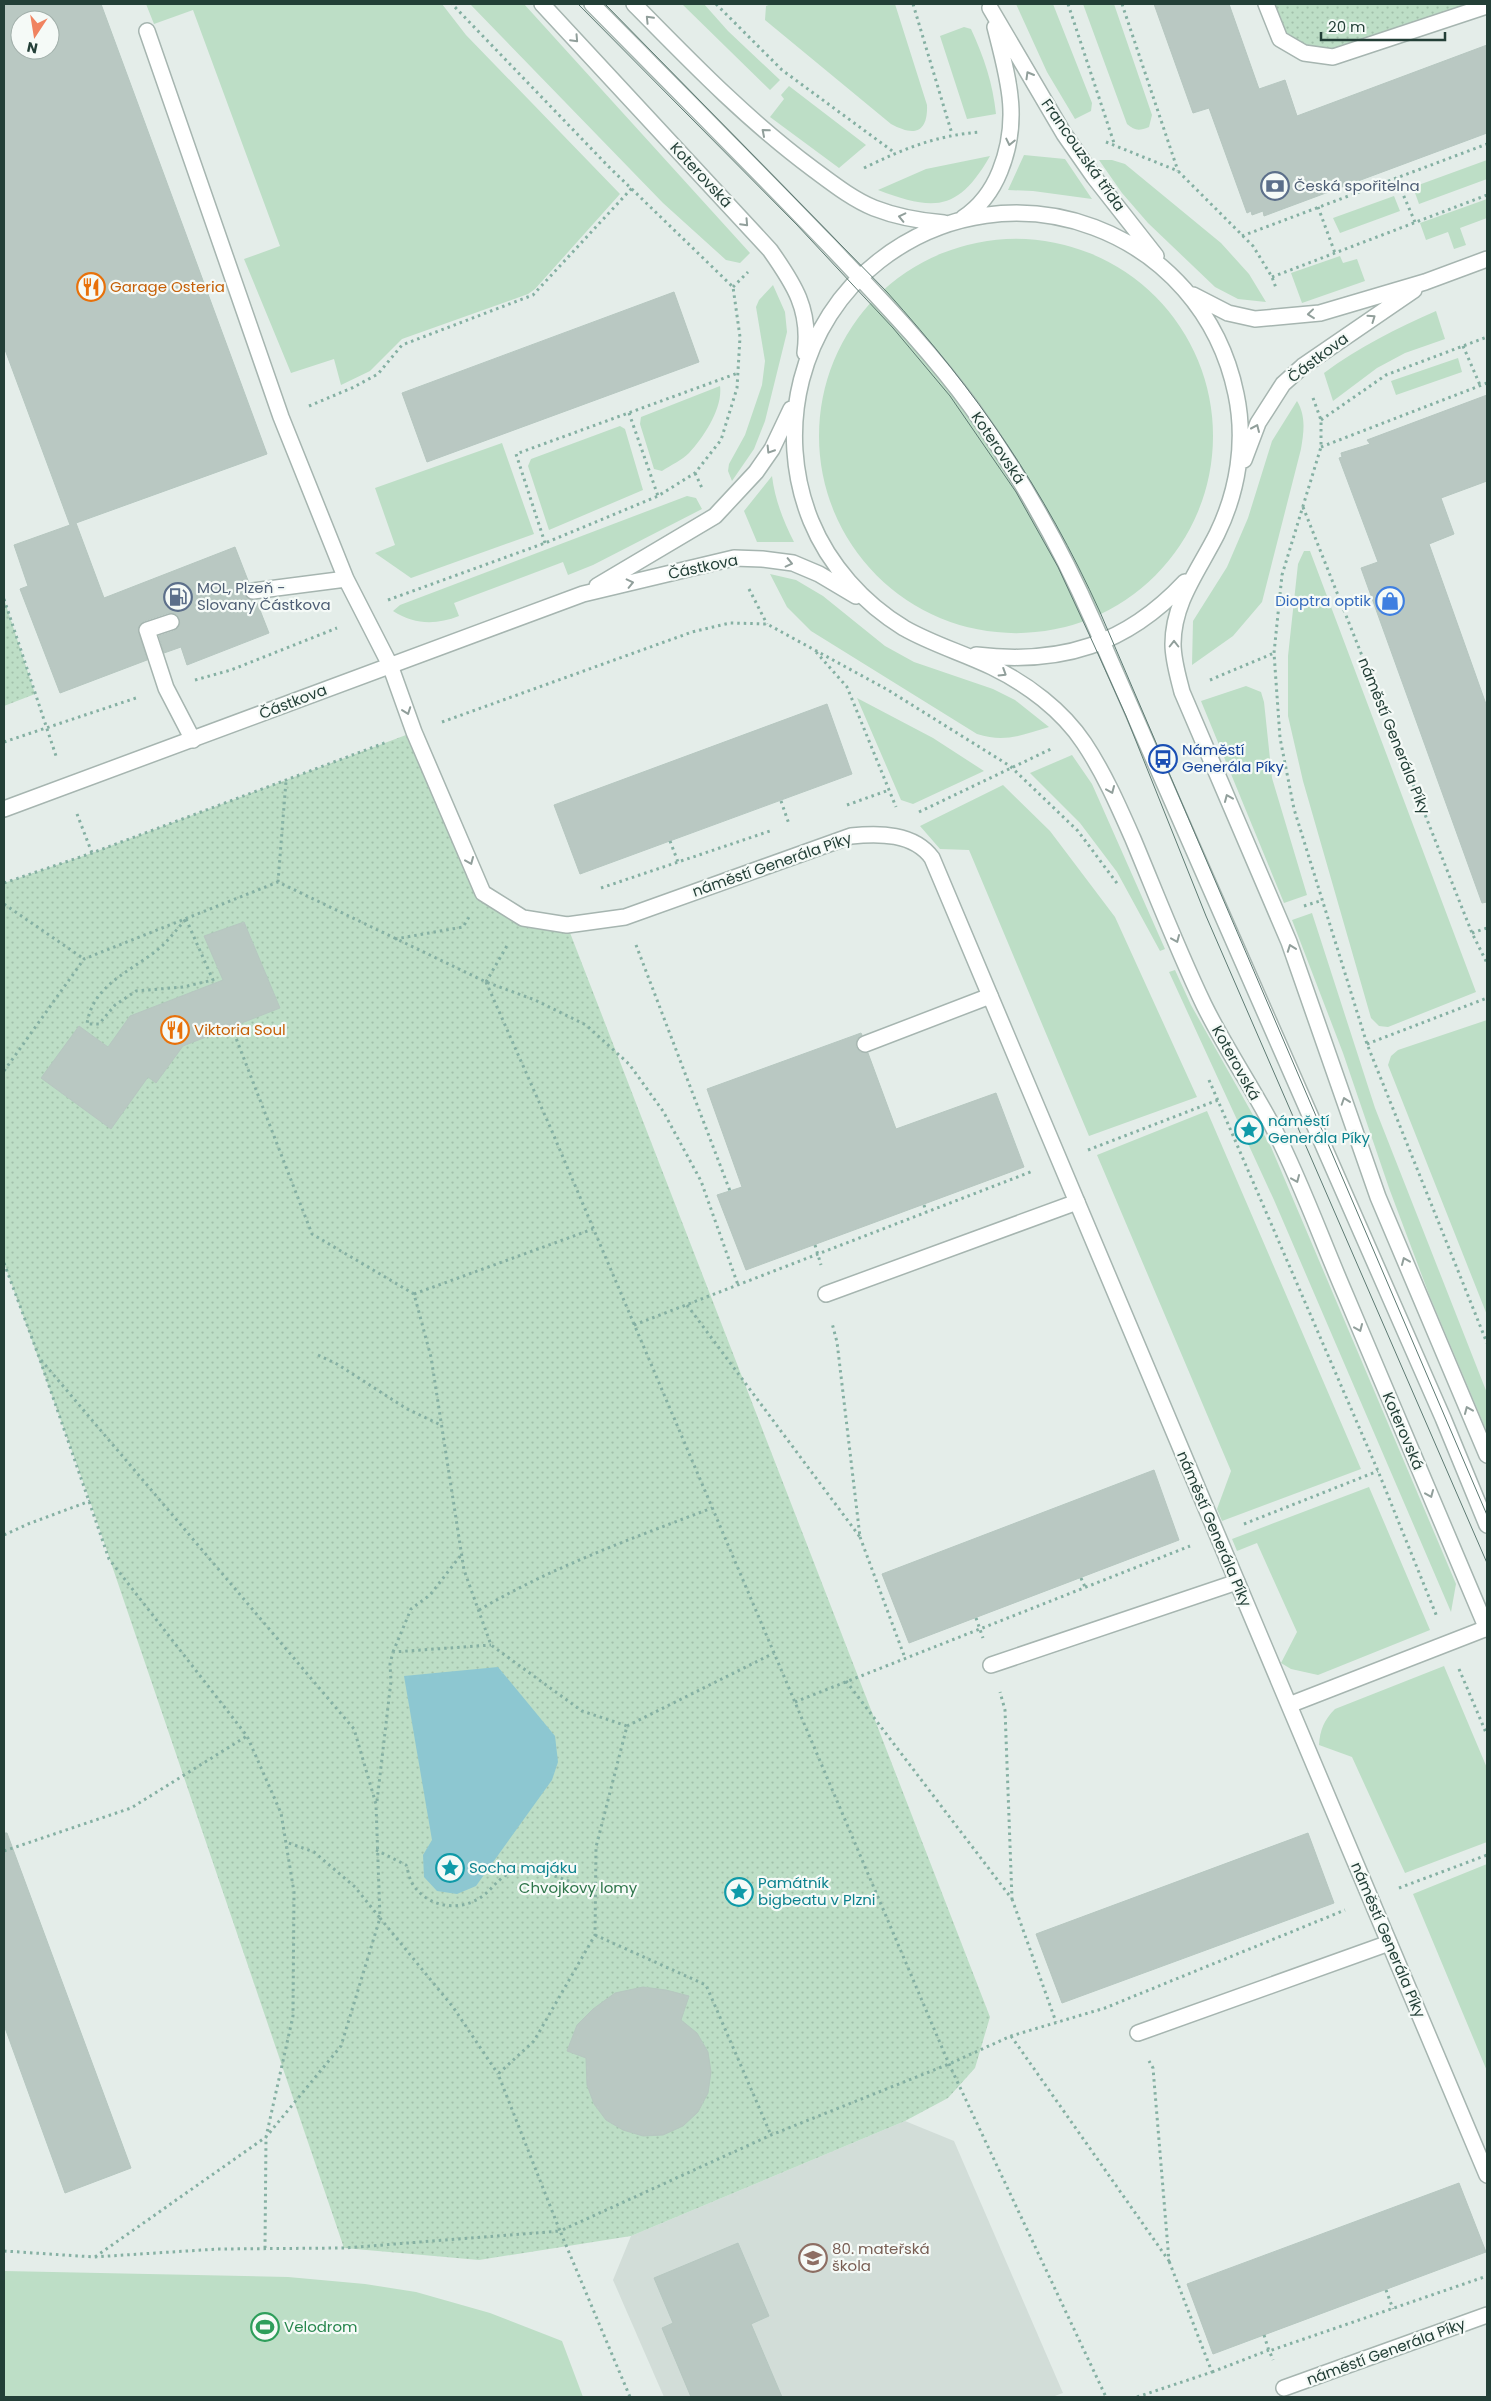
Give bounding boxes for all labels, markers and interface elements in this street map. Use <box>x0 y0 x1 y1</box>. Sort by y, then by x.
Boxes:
north arrow <box>10 10 60 60</box>
scale bar <box>1321 10 1445 42</box>
one-way arrow <box>646 16 655 25</box>
text: 20 m <box>1328 16 1366 37</box>
one-way arrow <box>569 34 578 43</box>
text: N <box>25 37 40 59</box>
one-way arrow <box>1026 71 1036 80</box>
street label: Francouzská třída <box>1037 94 1130 215</box>
one-way arrow <box>762 129 771 138</box>
street label: Koterovská <box>666 137 737 212</box>
one-way arrow <box>1005 137 1015 146</box>
bank icon: Česká spořitelna <box>1260 171 1290 201</box>
place label: Česká spořitelna <box>1294 175 1420 196</box>
one-way arrow <box>898 212 907 223</box>
one-way arrow <box>739 217 748 226</box>
restaurant icon: Garage Osteria <box>76 272 106 302</box>
place label: Garage Osteria <box>110 276 225 297</box>
one-way arrow <box>1307 308 1315 319</box>
one-way arrow <box>1366 315 1376 324</box>
street label: Částkova <box>1283 328 1352 387</box>
street label: Koterovská <box>967 408 1030 488</box>
one-way arrow <box>1250 424 1261 433</box>
one-way arrow <box>767 445 777 454</box>
street label: Částkova <box>666 549 740 584</box>
one-way arrow <box>785 557 794 568</box>
place label: MOL, Plzeň - Slovany Částkova <box>197 577 331 615</box>
one-way arrow <box>626 578 635 589</box>
fuel station icon: MOL, Plzeň - Slovany Částkova <box>163 582 193 612</box>
shop icon: Dioptra optik <box>1375 586 1405 616</box>
place label: Dioptra optik <box>1275 590 1371 611</box>
one-way arrow <box>1169 640 1179 648</box>
street label: náměstí Generála Píky <box>1353 654 1436 818</box>
one-way arrow <box>998 667 1007 677</box>
street label: Částkova <box>256 679 330 724</box>
one-way arrow <box>401 707 411 715</box>
place label: Náměstí Generála Píky <box>1182 739 1285 777</box>
bus stop icon: Náměstí Generála Píky <box>1148 744 1178 774</box>
one-way arrow <box>1105 785 1116 794</box>
one-way arrow <box>1224 794 1234 803</box>
street label: náměstí Generála Píky <box>689 827 855 902</box>
one-way arrow <box>463 856 474 865</box>
one-way arrow <box>1169 934 1180 943</box>
one-way arrow <box>1287 944 1297 953</box>
restaurant icon: Viktoria Soul <box>160 1015 190 1045</box>
place label: Viktoria Soul <box>194 1019 286 1040</box>
street label: Koterovská <box>1207 1022 1266 1104</box>
one-way arrow <box>1341 1098 1351 1106</box>
place label: náměstí Generála Píky <box>1268 1110 1371 1148</box>
place icon: náměstí Generála Píky <box>1234 1115 1264 1145</box>
one-way arrow <box>1289 1174 1300 1183</box>
one-way arrow <box>1401 1257 1411 1266</box>
one-way arrow <box>1353 1323 1364 1332</box>
street label: Koterovská <box>1378 1389 1429 1473</box>
one-way arrow <box>1464 1406 1475 1415</box>
street label: náměstí Generála Píky <box>1172 1448 1257 1610</box>
one-way arrow <box>1424 1489 1434 1498</box>
place icon: Socha majáku <box>435 1853 465 1883</box>
place label: Socha majáku <box>469 1857 577 1878</box>
street label: náměstí Generála Píky <box>1346 1859 1431 2021</box>
place label: Památník bigbeatu v Plzni <box>758 1872 876 1910</box>
park label: Chvojkovy lomy <box>519 1877 638 1898</box>
place icon: Památník bigbeatu v Plzni <box>724 1877 754 1907</box>
place label: 80. mateřská škola <box>832 2238 930 2276</box>
school or university icon: 80. mateřská škola <box>798 2243 828 2273</box>
sports icon: Velodrom <box>250 2312 280 2342</box>
street label: náměstí Generála Píky <box>1304 2313 1469 2390</box>
place label: Velodrom <box>284 2316 358 2337</box>

